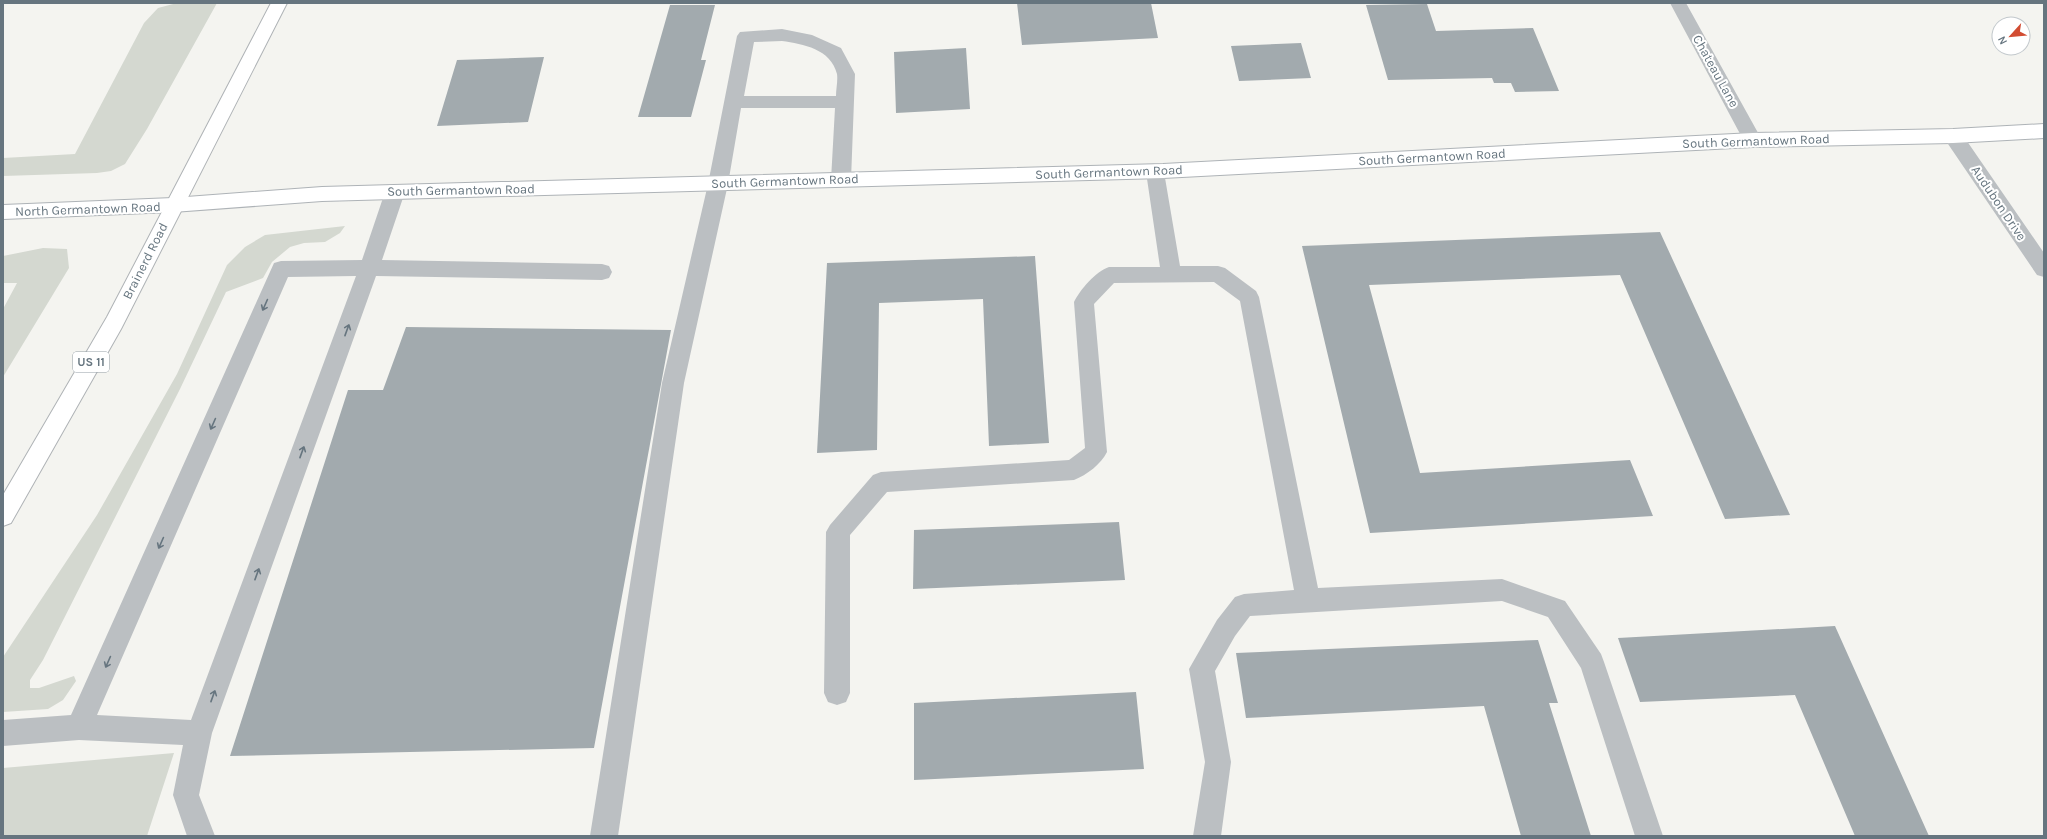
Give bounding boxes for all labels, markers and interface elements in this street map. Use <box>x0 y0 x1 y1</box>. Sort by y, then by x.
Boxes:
north arrow <box>1991 16 2031 56</box>
street label: Chateau Lane <box>1690 32 1742 110</box>
text: N <box>1995 34 2010 47</box>
street label: South Germantown Road <box>1682 131 1830 151</box>
street label: South Germantown Road <box>1358 146 1506 168</box>
street label: South Germantown Road <box>1035 162 1183 182</box>
street label: Audubon Drive <box>1968 163 2030 244</box>
street label: South Germantown Road <box>711 171 859 191</box>
street label: South Germantown Road <box>387 181 535 199</box>
street label: North Germantown Road <box>15 199 161 219</box>
street label: Brainerd Road <box>119 220 171 302</box>
one-way arrow <box>261 298 269 310</box>
one-way arrow <box>343 325 351 337</box>
road number: US 11 <box>73 352 109 372</box>
one-way arrow <box>209 417 216 429</box>
one-way arrow <box>299 446 306 459</box>
one-way arrow <box>156 536 164 548</box>
one-way arrow <box>254 569 262 581</box>
one-way arrow <box>104 655 111 667</box>
one-way arrow <box>209 691 217 703</box>

